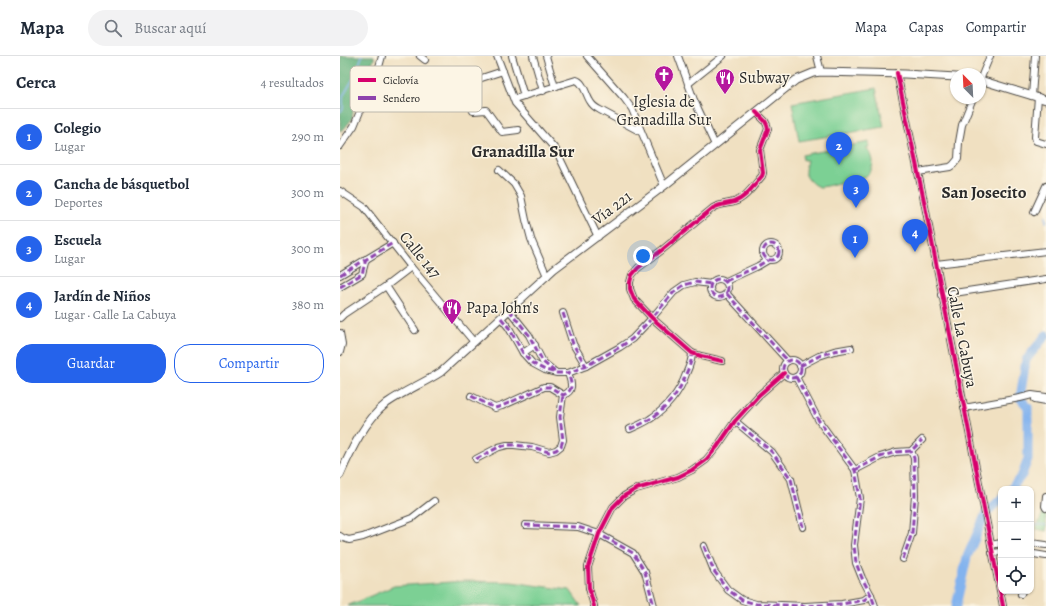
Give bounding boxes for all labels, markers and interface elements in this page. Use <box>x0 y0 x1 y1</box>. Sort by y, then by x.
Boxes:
search box <box>88 10 368 46</box>
text: Mapa <box>20 15 64 41</box>
icon: search <box>102 17 124 39</box>
text: Buscar aquí <box>134 18 206 38</box>
text: Mapa <box>855 18 887 37</box>
text: Capas <box>909 18 944 37</box>
text: Compartir <box>966 18 1026 37</box>
church icon: Iglesia de Granadilla Sur <box>653 64 675 92</box>
legend <box>350 66 482 112</box>
restaurant icon: Subway <box>714 67 736 95</box>
place label: Subway <box>739 67 790 89</box>
north arrow <box>950 68 986 104</box>
text: Cerca <box>16 71 56 94</box>
text: Ciclovía <box>383 73 419 88</box>
text: 4 resultados <box>260 74 324 91</box>
text: Sendero <box>383 91 421 106</box>
place label: Iglesia de Granadilla Sur <box>617 91 711 131</box>
text: Colegio <box>54 118 101 138</box>
text: 1 <box>27 128 31 145</box>
text: 290 m <box>292 128 324 145</box>
pin: 2 <box>826 132 852 165</box>
text: Lugar <box>54 138 85 155</box>
district label: Granadilla Sur <box>471 140 575 163</box>
text: Cancha de básquetbol <box>54 174 189 194</box>
pin: 3 <box>843 175 869 208</box>
district label: San Josecito <box>941 181 1027 204</box>
text: 2 <box>26 184 32 201</box>
text: 300 m <box>291 184 324 201</box>
street label: Vía 221 <box>587 185 637 231</box>
text: Deportes <box>54 194 103 211</box>
pin: 4 <box>902 219 928 252</box>
pin: 1 <box>842 225 868 258</box>
street label: Calle 147 <box>394 227 446 284</box>
text: Escuela <box>54 230 102 250</box>
text: 3 <box>26 240 32 257</box>
text: 300 m <box>291 240 324 257</box>
your location <box>633 246 653 266</box>
text: Lugar <box>54 250 85 267</box>
street label: Calle La Cabuya <box>941 284 983 390</box>
text: Jardín de Niños <box>54 286 151 306</box>
text: 4 <box>26 296 32 313</box>
text: 380 m <box>292 296 324 313</box>
restaurant icon: Papa John's <box>441 297 463 325</box>
place label: Papa John's <box>466 297 539 319</box>
text: Lugar · Calle La Cabuya <box>54 306 176 323</box>
button: Guardar <box>16 344 166 383</box>
button: Compartir <box>174 344 324 383</box>
map controls <box>998 486 1034 594</box>
button: + <box>998 486 1034 522</box>
button: − <box>998 522 1034 558</box>
button: locate <box>998 558 1034 594</box>

